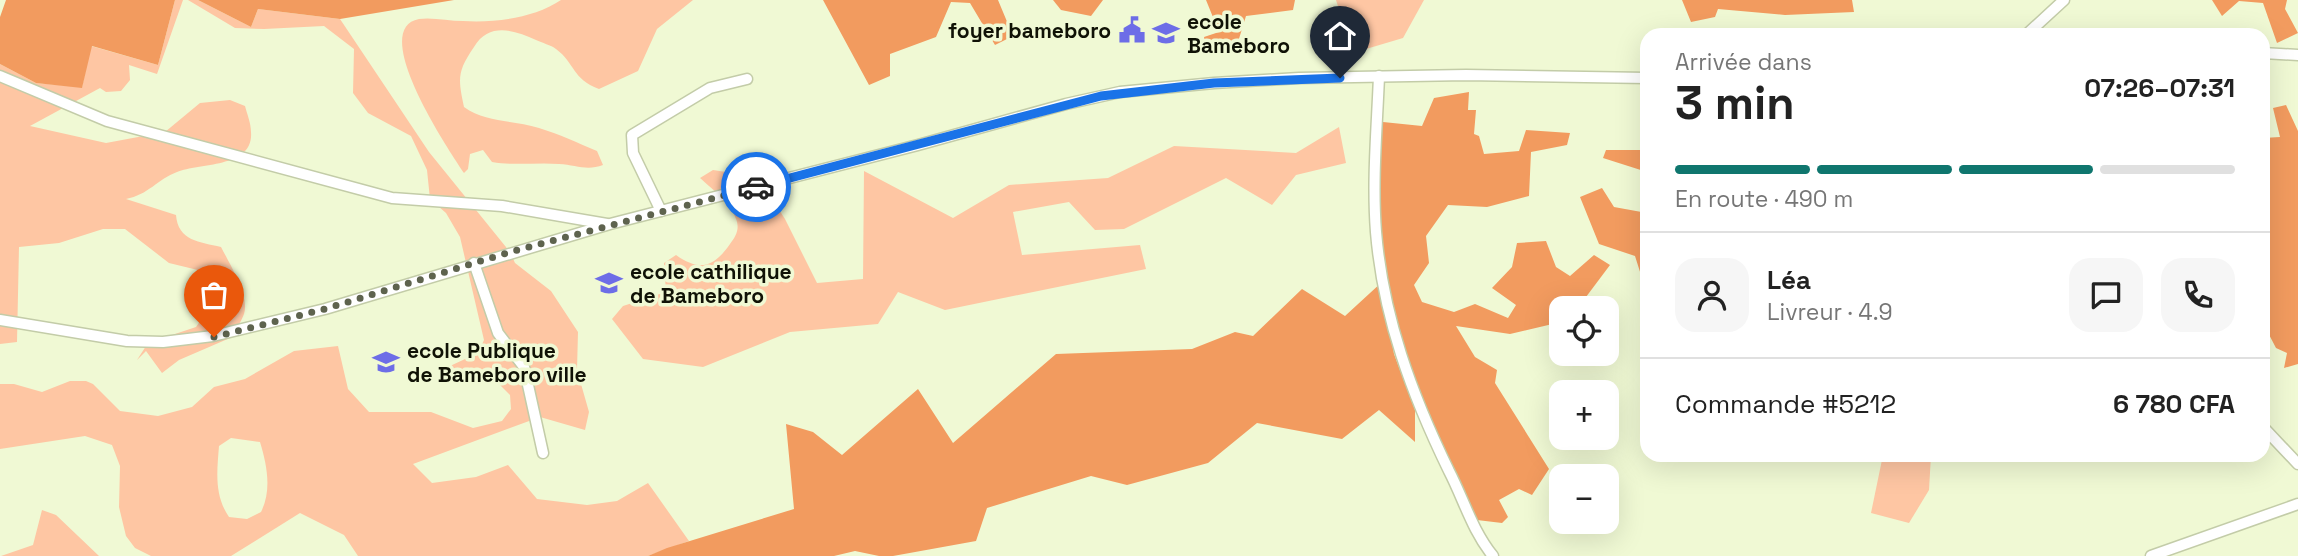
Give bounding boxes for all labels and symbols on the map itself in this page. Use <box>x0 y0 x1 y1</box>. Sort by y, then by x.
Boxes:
pin <box>1310 6 1370 78</box>
place label: ecole Bameboro <box>1187 8 1290 59</box>
public building icon: foyer bameboro <box>1117 15 1147 45</box>
place label: foyer bameboro <box>948 17 1111 44</box>
school or university icon: ecole Bameboro <box>1151 18 1181 48</box>
courier <box>721 152 791 222</box>
place label: ecole cathilique de Bameboro <box>630 258 792 309</box>
pin <box>184 265 244 337</box>
school or university icon: ecole cathilique de Bameboro <box>594 268 624 298</box>
place label: ecole Publique de Bameboro ville <box>407 337 587 388</box>
school or university icon: ecole Publique de Bameboro ville <box>371 347 401 377</box>

